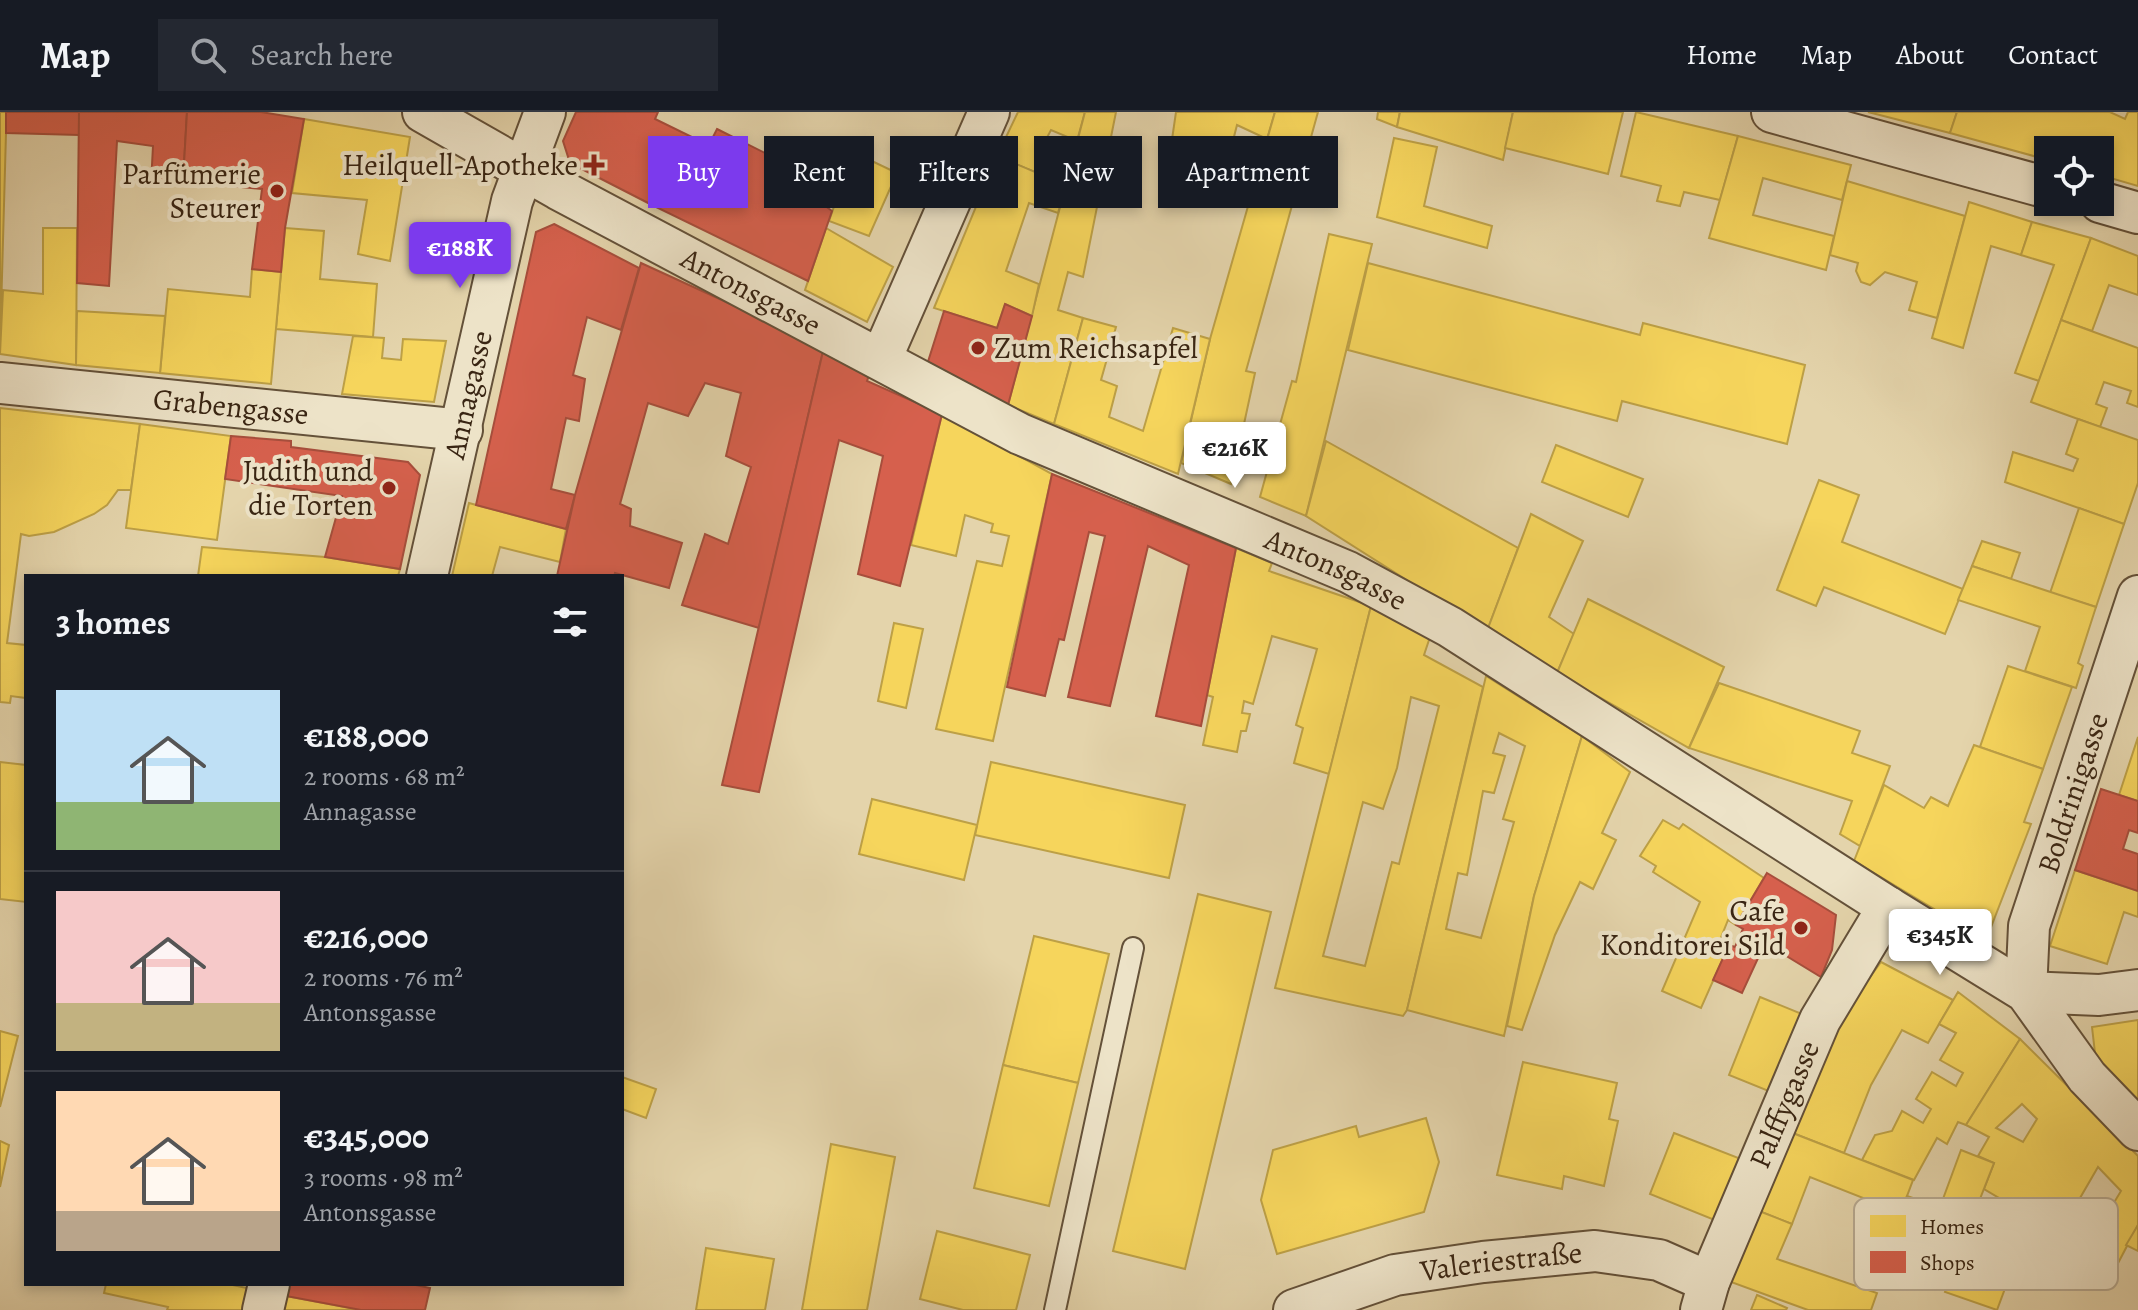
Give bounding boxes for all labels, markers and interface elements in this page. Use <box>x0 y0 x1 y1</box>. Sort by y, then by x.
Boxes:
search box <box>158 19 718 91</box>
text: Map <box>40 29 110 81</box>
icon: search <box>186 33 230 77</box>
text: Search here <box>250 35 393 75</box>
text: Home <box>1686 36 1757 74</box>
text: Map <box>1801 36 1852 74</box>
text: About <box>1896 36 1964 74</box>
text: Contact <box>2008 36 2098 74</box>
chip: Buy <box>648 136 748 208</box>
chip: Rent <box>764 136 874 208</box>
chip: Filters <box>890 136 1018 208</box>
chip: New <box>1034 136 1142 208</box>
chip: Apartment <box>1158 136 1338 208</box>
map controls <box>2034 136 2114 216</box>
button: locate <box>2034 136 2114 216</box>
place label: Heilquell-Apotheke <box>342 145 578 185</box>
place label: Parfümerie Steurer <box>122 154 261 228</box>
marker: Heilquell-Apotheke <box>585 156 603 174</box>
marker: Parfümerie Steurer <box>268 182 286 200</box>
pin: €188K <box>404 222 516 290</box>
text: €188K <box>427 230 493 265</box>
street label: Antonsgasse <box>673 237 828 345</box>
street label: Annagasse <box>434 327 502 463</box>
place label: Zum Reichsapfel <box>994 328 1198 368</box>
marker: Zum Reichsapfel <box>969 339 987 357</box>
street label: Grabengasse <box>151 379 310 434</box>
pin: €216K <box>1179 422 1291 490</box>
text: €216K <box>1202 430 1268 465</box>
place label: Judith und die Torten <box>243 451 374 525</box>
marker: Judith und die Torten <box>380 479 398 497</box>
street label: Antonsgasse <box>1258 519 1414 620</box>
text: 3 homes <box>56 599 171 646</box>
icon: filters <box>548 600 592 644</box>
street label: Boldrinigasse <box>2028 708 2118 879</box>
text: €188,000 <box>304 712 429 759</box>
icon: home <box>120 722 216 818</box>
text: 2 rooms · 68 m² <box>304 759 465 794</box>
text: Annagasse <box>304 794 417 829</box>
place label: Cafe Konditorei Sild <box>1600 891 1786 965</box>
pin: €345K <box>1884 909 1996 977</box>
text: €216,000 <box>304 913 428 960</box>
text: €345K <box>1907 917 1973 952</box>
marker: Cafe Konditorei Sild <box>1792 919 1810 937</box>
icon: home <box>120 923 216 1019</box>
text: 2 rooms · 76 m² <box>304 960 463 995</box>
text: Antonsgasse <box>304 995 437 1030</box>
street label: Palffygasse <box>1739 1034 1829 1174</box>
text: €345,000 <box>304 1113 429 1160</box>
icon: home <box>120 1123 216 1219</box>
text: 3 rooms · 98 m² <box>304 1160 463 1195</box>
text: Antonsgasse <box>304 1195 437 1230</box>
legend <box>1854 1198 2118 1290</box>
text: Homes <box>1920 1212 1984 1242</box>
street label: Valeriestraße <box>1417 1232 1584 1291</box>
text: Shops <box>1920 1248 1975 1278</box>

